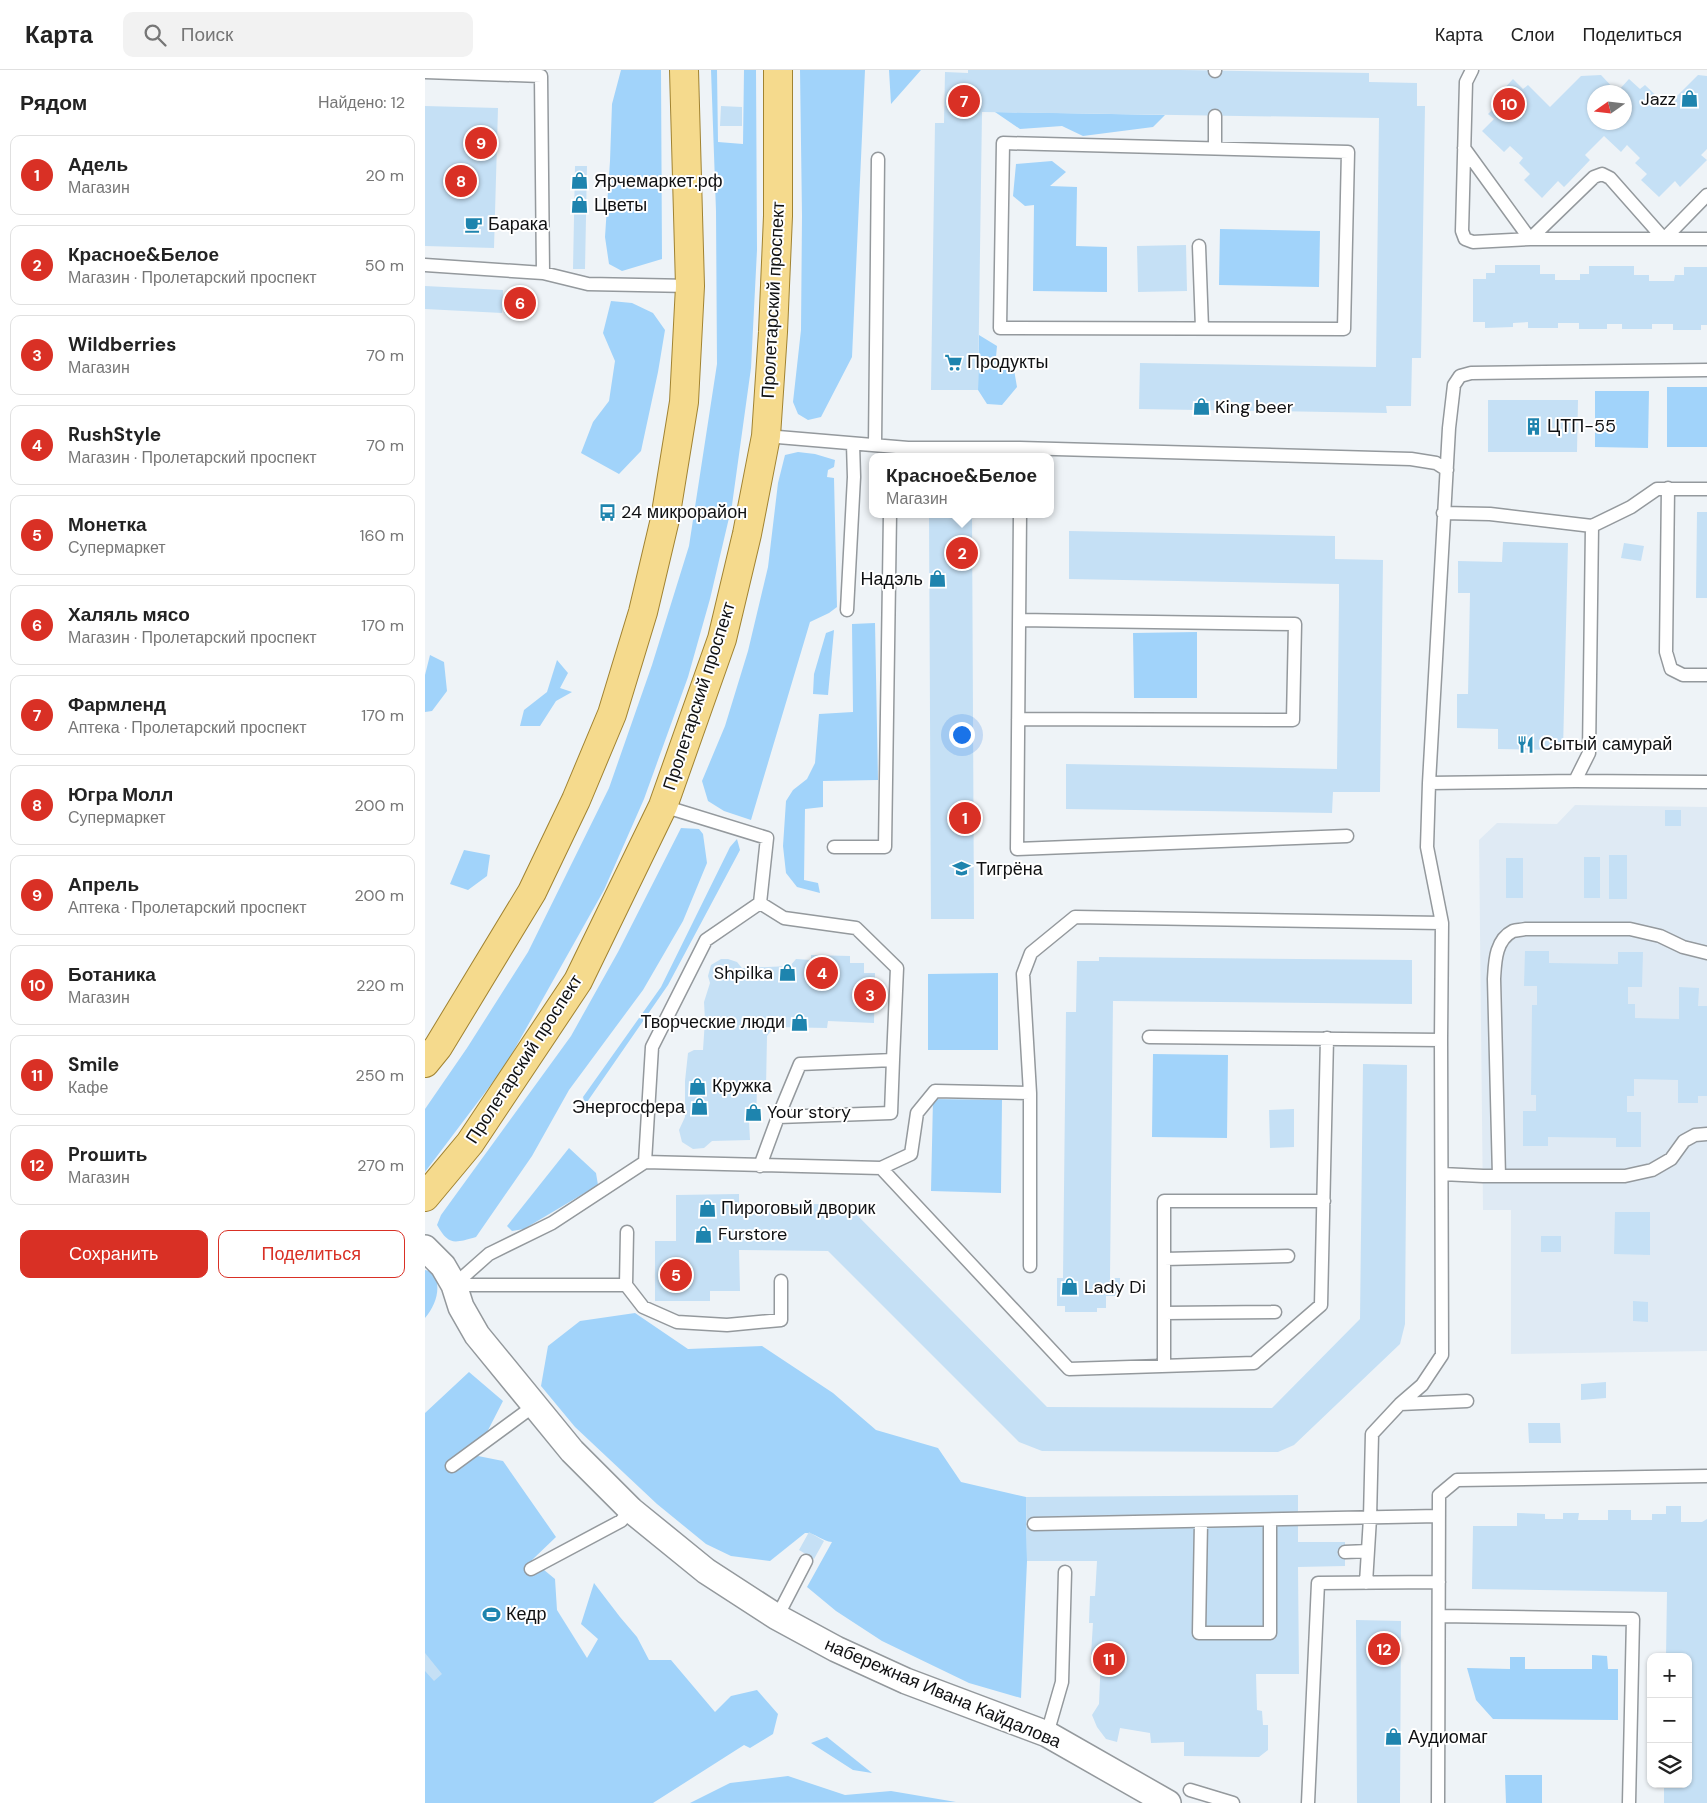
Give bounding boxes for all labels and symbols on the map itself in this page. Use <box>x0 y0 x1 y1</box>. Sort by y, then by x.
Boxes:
pin: 7 <box>948 82 980 120</box>
pin: 10 <box>1493 85 1525 123</box>
north arrow <box>1587 85 1632 130</box>
place label: Jazz <box>1641 87 1676 111</box>
shop icon: Jazz <box>1680 89 1700 109</box>
pin: 9 <box>465 124 497 162</box>
pin: 8 <box>445 162 477 200</box>
place label: Ярчемаркет.рф <box>594 169 723 193</box>
shop icon: Ярчемаркет.рф <box>570 171 590 191</box>
place label: Цветы <box>594 193 647 217</box>
shop icon: Цветы <box>570 195 590 215</box>
street label: Пролетарский проспект <box>756 201 790 399</box>
place label: Барака <box>488 212 549 236</box>
cafe icon: Барака <box>464 214 484 234</box>
pin: 6 <box>504 284 536 322</box>
place label: Продукты <box>967 350 1048 374</box>
supermarket icon: Продукты <box>943 352 963 372</box>
place label: King beer <box>1215 395 1294 419</box>
shop icon: King beer <box>1191 397 1211 417</box>
place label: ЦТП-55 <box>1547 414 1616 438</box>
building icon: ЦТП-55 <box>1523 416 1543 436</box>
place label: 24 микрорайон <box>621 500 747 524</box>
bus stop icon: 24 микрорайон <box>597 502 617 522</box>
pin: 2 <box>946 534 978 572</box>
place label: Надэль <box>861 567 923 591</box>
shop icon: Надэль <box>927 569 947 589</box>
street label: Пролетарский проспект <box>657 599 741 793</box>
your location <box>949 722 975 748</box>
place label: Сытый самурай <box>1540 732 1672 756</box>
restaurant icon: Сытый самурай <box>1516 734 1536 754</box>
pin: 1 <box>949 799 981 837</box>
place label: Тигрёна <box>976 857 1044 881</box>
school or university icon: Тигрёна <box>952 859 972 879</box>
pin: 4 <box>806 954 838 992</box>
place label: Shpilka <box>714 961 773 985</box>
shop icon: Shpilka <box>777 963 797 983</box>
street label: Пролетарский проспект <box>460 970 588 1148</box>
pin: 3 <box>854 976 886 1014</box>
place label: Творческие люди <box>641 1010 785 1034</box>
shop icon: Творческие люди <box>789 1012 809 1032</box>
place label: Кружка <box>712 1074 773 1098</box>
shop icon: Кружка <box>688 1076 708 1096</box>
place label: Энергосфера <box>572 1095 686 1119</box>
shop icon: Энергосфера <box>689 1097 709 1117</box>
place label: Your story <box>767 1100 851 1124</box>
shop icon: Your story <box>743 1102 763 1122</box>
place label: Пироговый дворик <box>721 1196 875 1220</box>
shop icon: Пироговый дворик <box>697 1198 717 1218</box>
place label: Furstore <box>718 1222 787 1246</box>
shop icon: Furstore <box>694 1224 714 1244</box>
pin: 5 <box>660 1256 692 1294</box>
place label: Lady Di <box>1084 1275 1146 1299</box>
shop icon: Lady Di <box>1060 1277 1080 1297</box>
place label: Кедр <box>506 1602 547 1626</box>
sports icon: Кедр <box>482 1604 502 1624</box>
pin: 12 <box>1368 1630 1400 1668</box>
street label: набережная Ивана Кайдалова <box>821 1632 1066 1754</box>
pin: 11 <box>1093 1640 1125 1678</box>
place label: Аудиомаг <box>1408 1725 1488 1749</box>
shop icon: Аудиомаг <box>1384 1727 1404 1747</box>

